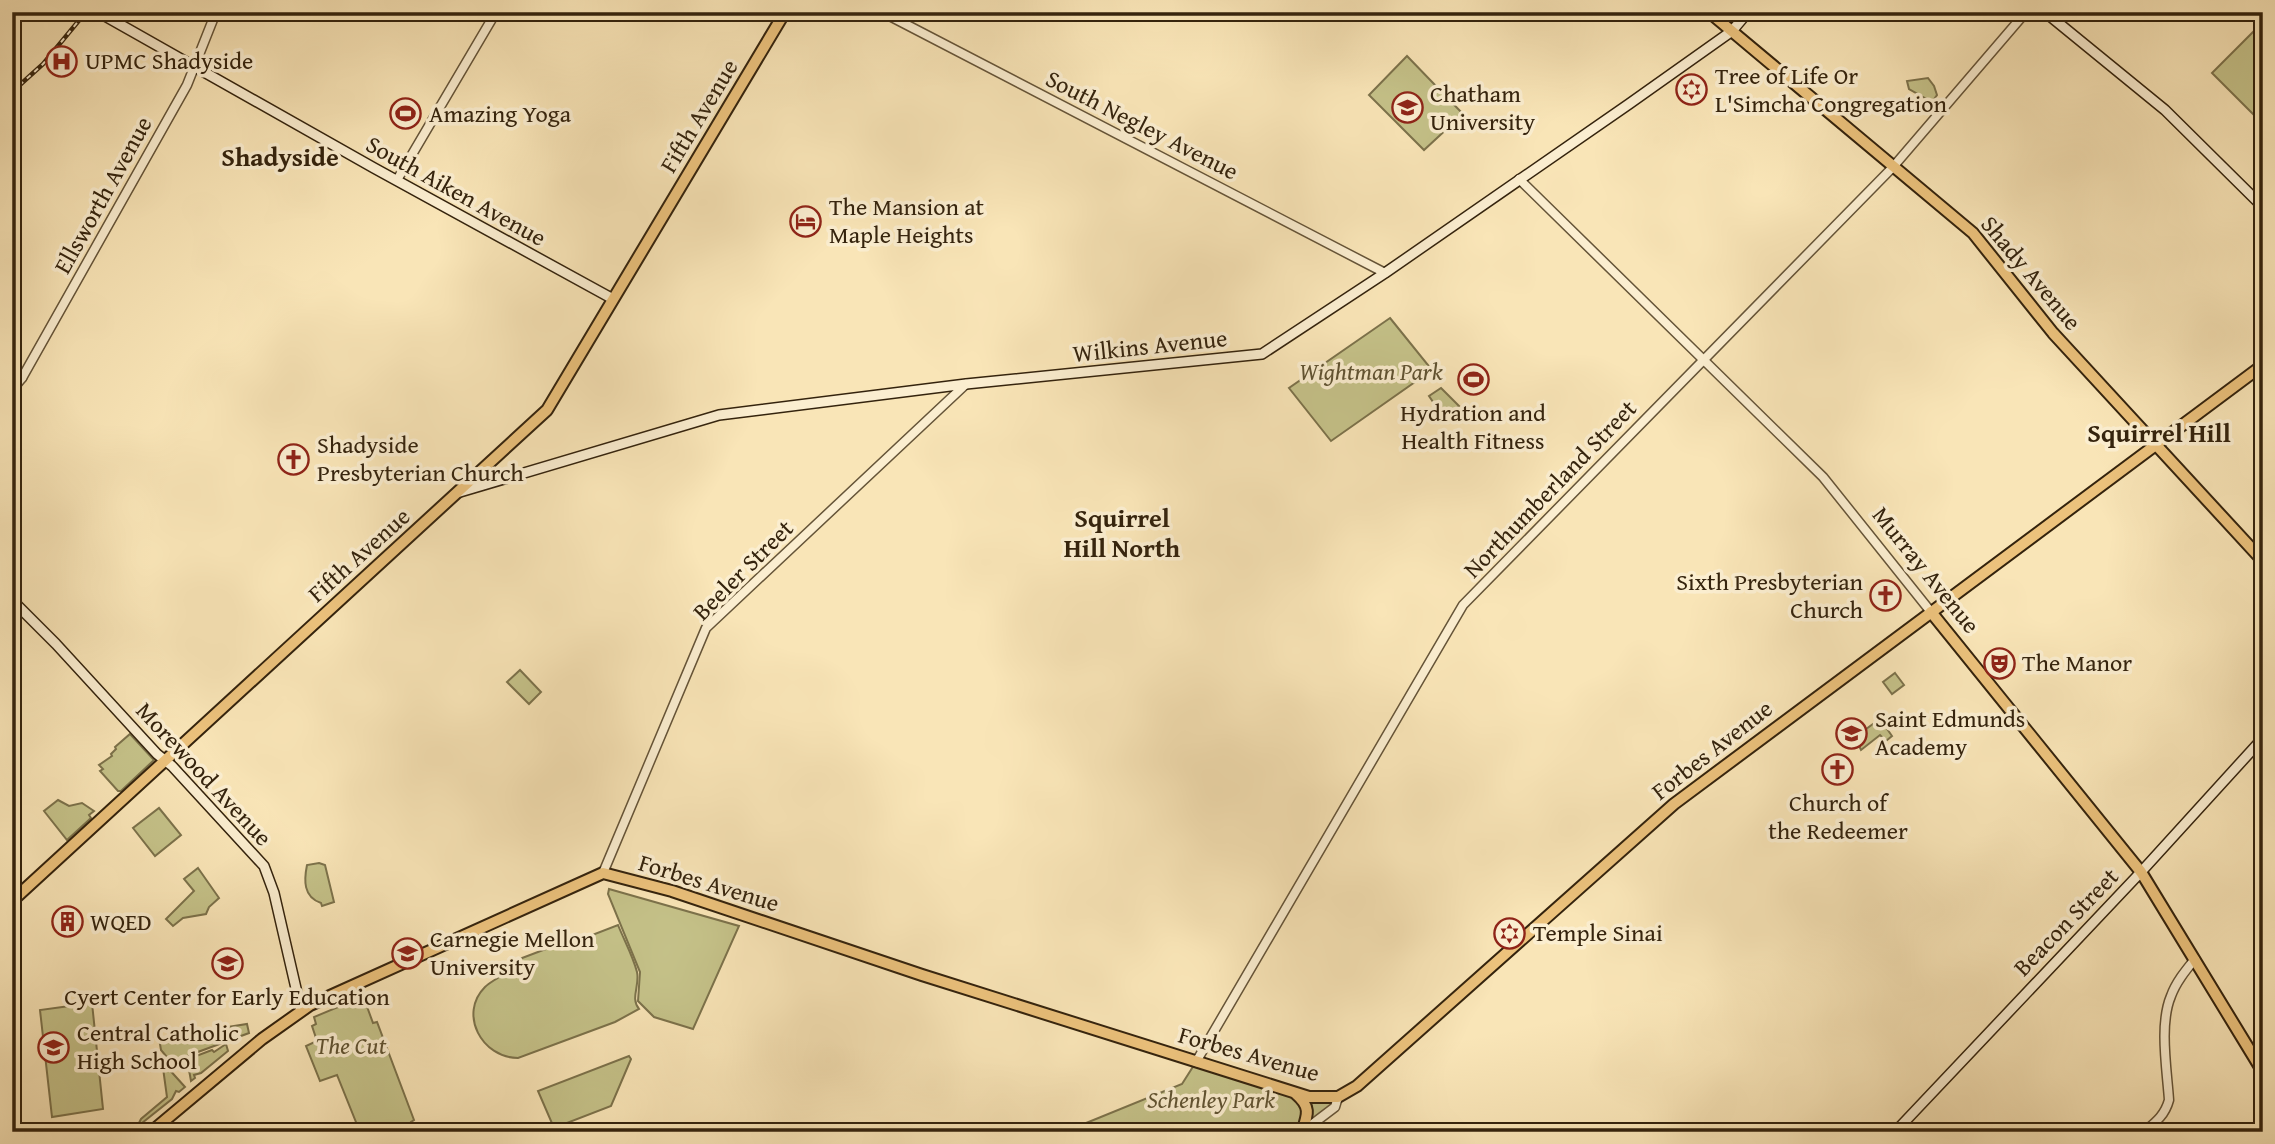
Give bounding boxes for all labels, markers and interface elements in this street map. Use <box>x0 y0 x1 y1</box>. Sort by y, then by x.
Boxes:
place label: UPMC Shadyside <box>85 43 253 78</box>
hospital icon: UPMC Shadyside <box>45 44 79 78</box>
street label: Fifth Avenue <box>651 52 746 179</box>
place label: Tree of Life Or L'Simcha Congregation <box>1715 58 1948 121</box>
street label: South Negley Avenue <box>1040 61 1245 188</box>
synagogue icon: Tree of Life Or L'Simcha Congregation <box>1675 73 1709 107</box>
place label: Chatham University <box>1430 76 1535 139</box>
school or university icon: Chatham University <box>1390 91 1424 125</box>
place label: Amazing Yoga <box>429 96 572 131</box>
sports icon: Amazing Yoga <box>389 97 423 131</box>
street label: Ellsworth Avenue <box>45 110 160 280</box>
street label: South Aiken Avenue <box>360 127 553 255</box>
district label: Shadyside <box>221 137 339 176</box>
place label: The Mansion at Maple Heights <box>829 189 985 252</box>
hotel icon: The Mansion at Maple Heights <box>789 204 823 238</box>
street label: Shady Avenue <box>1973 208 2090 338</box>
street label: Wilkins Avenue <box>1071 320 1229 371</box>
park label: Wightman Park <box>1299 354 1443 389</box>
sports icon: Hydration and Health Fitness <box>1456 362 1490 396</box>
street label: Northumberland Street <box>1455 391 1645 586</box>
place label: Hydration and Health Fitness <box>1400 395 1546 458</box>
district label: Squirrel Hill <box>2087 413 2231 452</box>
place label: Shadyside Presbyterian Church <box>317 427 524 490</box>
church icon: Shadyside Presbyterian Church <box>277 442 311 476</box>
district label: Squirrel Hill North <box>1064 498 1181 567</box>
street label: Fifth Avenue <box>300 499 418 610</box>
street label: Murray Avenue <box>1864 499 1989 641</box>
street label: Beeler Street <box>684 511 801 628</box>
place label: Sixth Presbyterian Church <box>1676 564 1864 627</box>
church icon: Sixth Presbyterian Church <box>1869 579 1903 613</box>
place label: The Manor <box>2022 645 2132 680</box>
theatre icon: The Manor <box>1982 646 2016 680</box>
street label: Forbes Avenue <box>1644 691 1780 808</box>
street label: Morewood Avenue <box>128 694 280 854</box>
place label: Saint Edmunds Academy <box>1875 701 2025 764</box>
school or university icon: Saint Edmunds Academy <box>1835 716 1869 750</box>
church icon: Church of the Redeemer <box>1821 752 1855 786</box>
place label: Church of the Redeemer <box>1768 785 1908 848</box>
street label: Forbes Avenue <box>635 845 784 920</box>
street label: Beacon Street <box>2005 859 2127 984</box>
place label: WQED <box>90 904 152 939</box>
building icon: WQED <box>50 905 84 939</box>
place label: Temple Sinai <box>1533 915 1663 950</box>
synagogue icon: Temple Sinai <box>1493 916 1527 950</box>
place label: Carnegie Mellon University <box>430 921 595 984</box>
school or university icon: Carnegie Mellon University <box>390 936 424 970</box>
school or university icon: Cyert Center for Early Education <box>210 946 244 980</box>
place label: Cyert Center for Early Education <box>64 979 390 1014</box>
place label: Central Catholic High School <box>77 1015 239 1078</box>
street label: Forbes Avenue <box>1175 1017 1324 1090</box>
park label: The Cut <box>316 1028 387 1063</box>
school or university icon: Central Catholic High School <box>37 1030 71 1064</box>
park label: Schenley Park <box>1147 1082 1275 1117</box>

